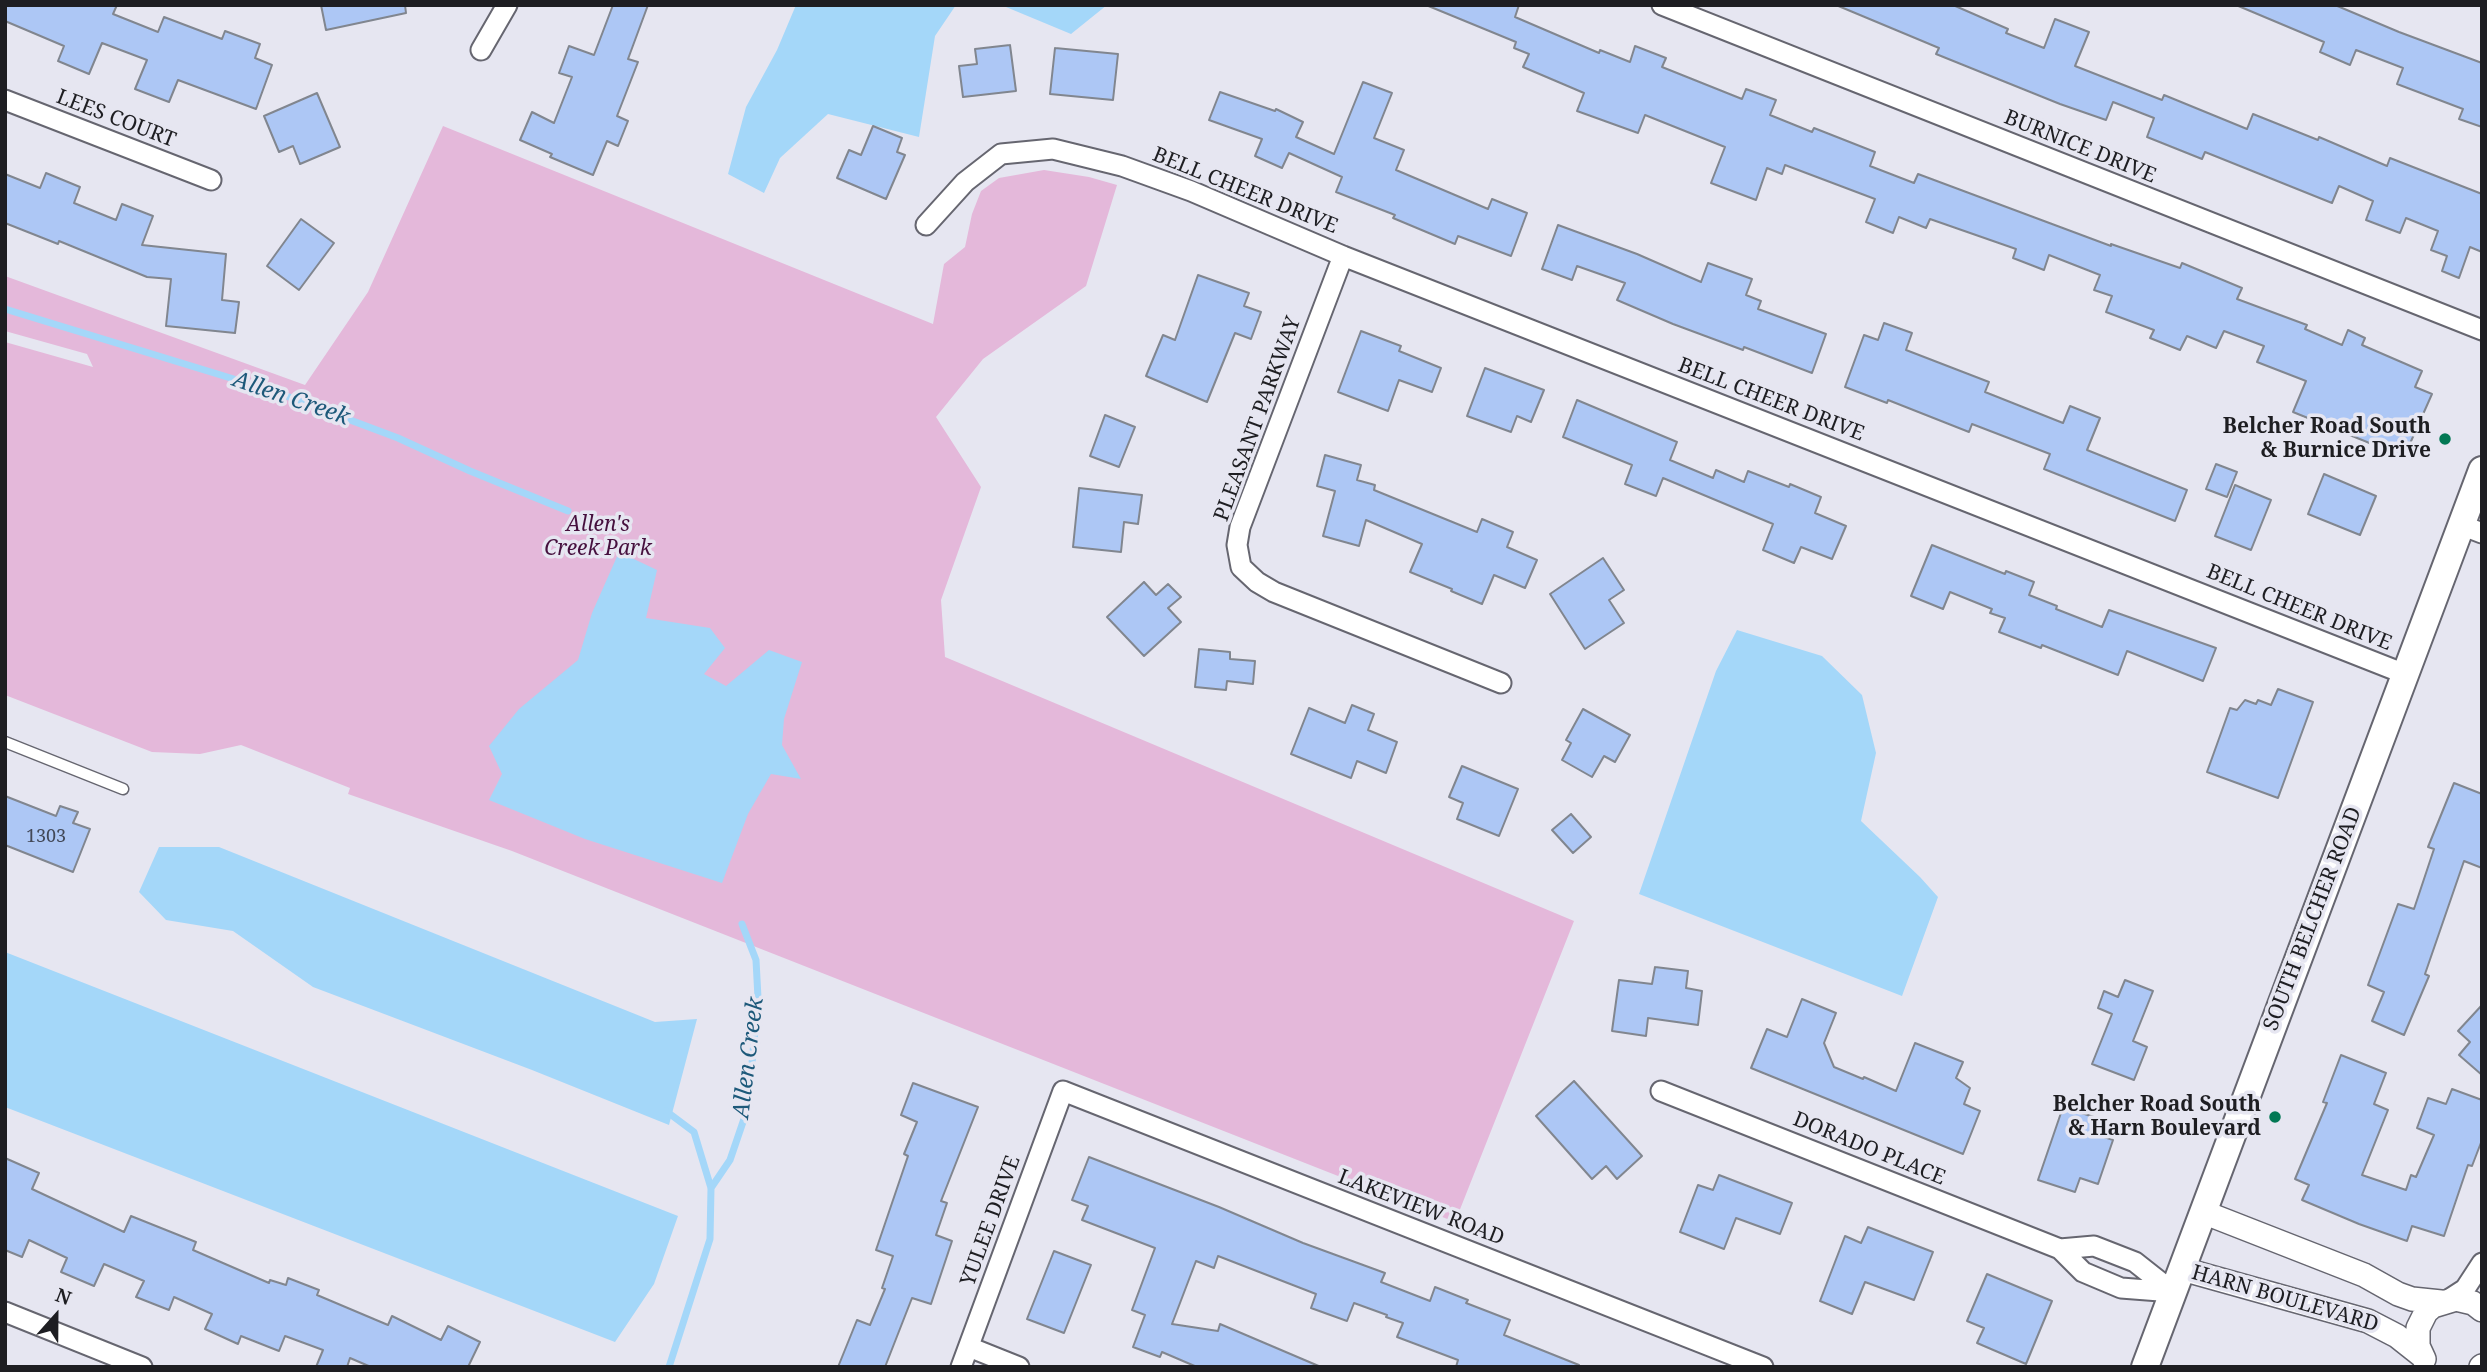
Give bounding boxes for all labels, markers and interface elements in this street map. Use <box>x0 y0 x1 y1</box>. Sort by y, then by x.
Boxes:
street label: LEES COURT <box>53 85 179 153</box>
street label: BURNICE DRIVE <box>2000 105 2160 189</box>
street label: BELL CHEER DRIVE <box>1149 142 1341 240</box>
street label: PLEASANT PARKWAY <box>1209 313 1307 525</box>
street label: BELL CHEER DRIVE <box>1674 353 1868 447</box>
water label: Allen Creek <box>229 366 353 432</box>
place label: Belcher Road South & Burnice Drive <box>2223 414 2431 464</box>
marker: Belcher Road South & Burnice Drive <box>2437 431 2453 447</box>
park label: Allen's Creek Park <box>544 512 652 562</box>
street label: BELL CHEER DRIVE <box>2203 559 2395 657</box>
street label: SOUTH BELCHER ROAD <box>2259 804 2367 1034</box>
house number: 1303 <box>26 826 66 848</box>
water label: Allen Creek <box>728 996 770 1120</box>
place label: Belcher Road South & Harn Boulevard <box>2053 1092 2261 1142</box>
street label: DORADO PLACE <box>1789 1107 1949 1191</box>
marker: Belcher Road South & Harn Boulevard <box>2267 1109 2283 1125</box>
street label: YULEE DRIVE <box>956 1152 1026 1290</box>
street label: LAKEVIEW ROAD <box>1334 1165 1508 1251</box>
street label: HARN BOULEVARD <box>2189 1260 2381 1338</box>
north arrow <box>21 1281 91 1351</box>
text: N <box>52 1282 75 1311</box>

